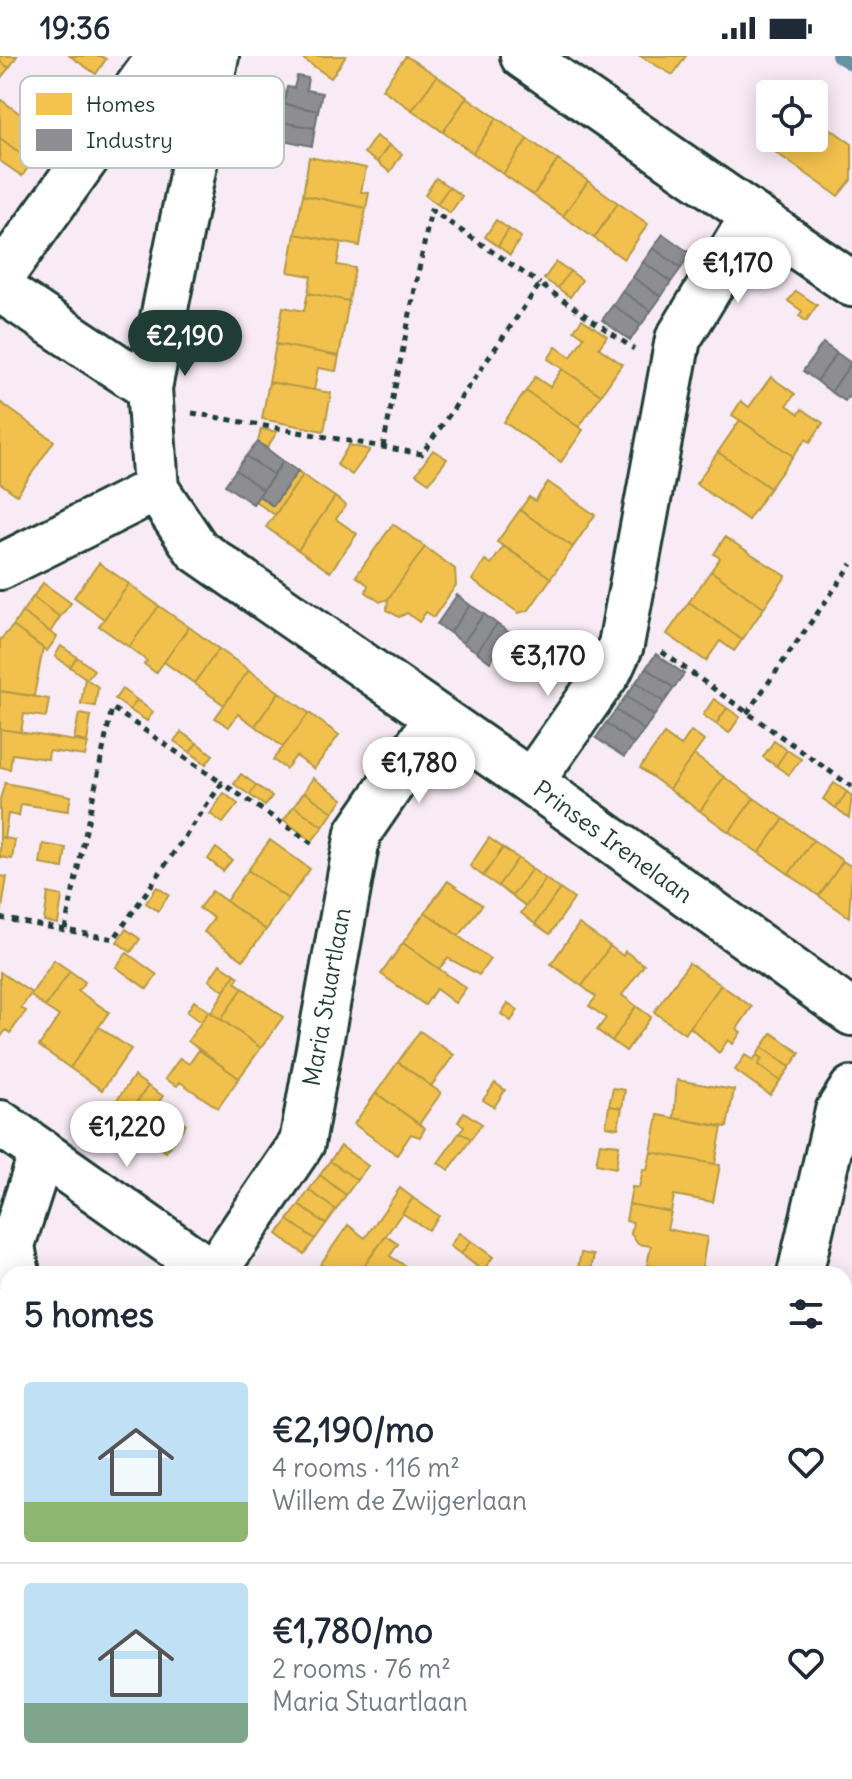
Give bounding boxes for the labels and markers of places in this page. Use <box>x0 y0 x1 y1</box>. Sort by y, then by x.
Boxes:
pin: €1,170 <box>673 237 803 305</box>
pin: €2,190 <box>120 310 250 378</box>
pin: €3,170 <box>483 630 613 698</box>
pin: €1,780 <box>354 737 484 805</box>
pin: €1,220 <box>62 1101 192 1169</box>

